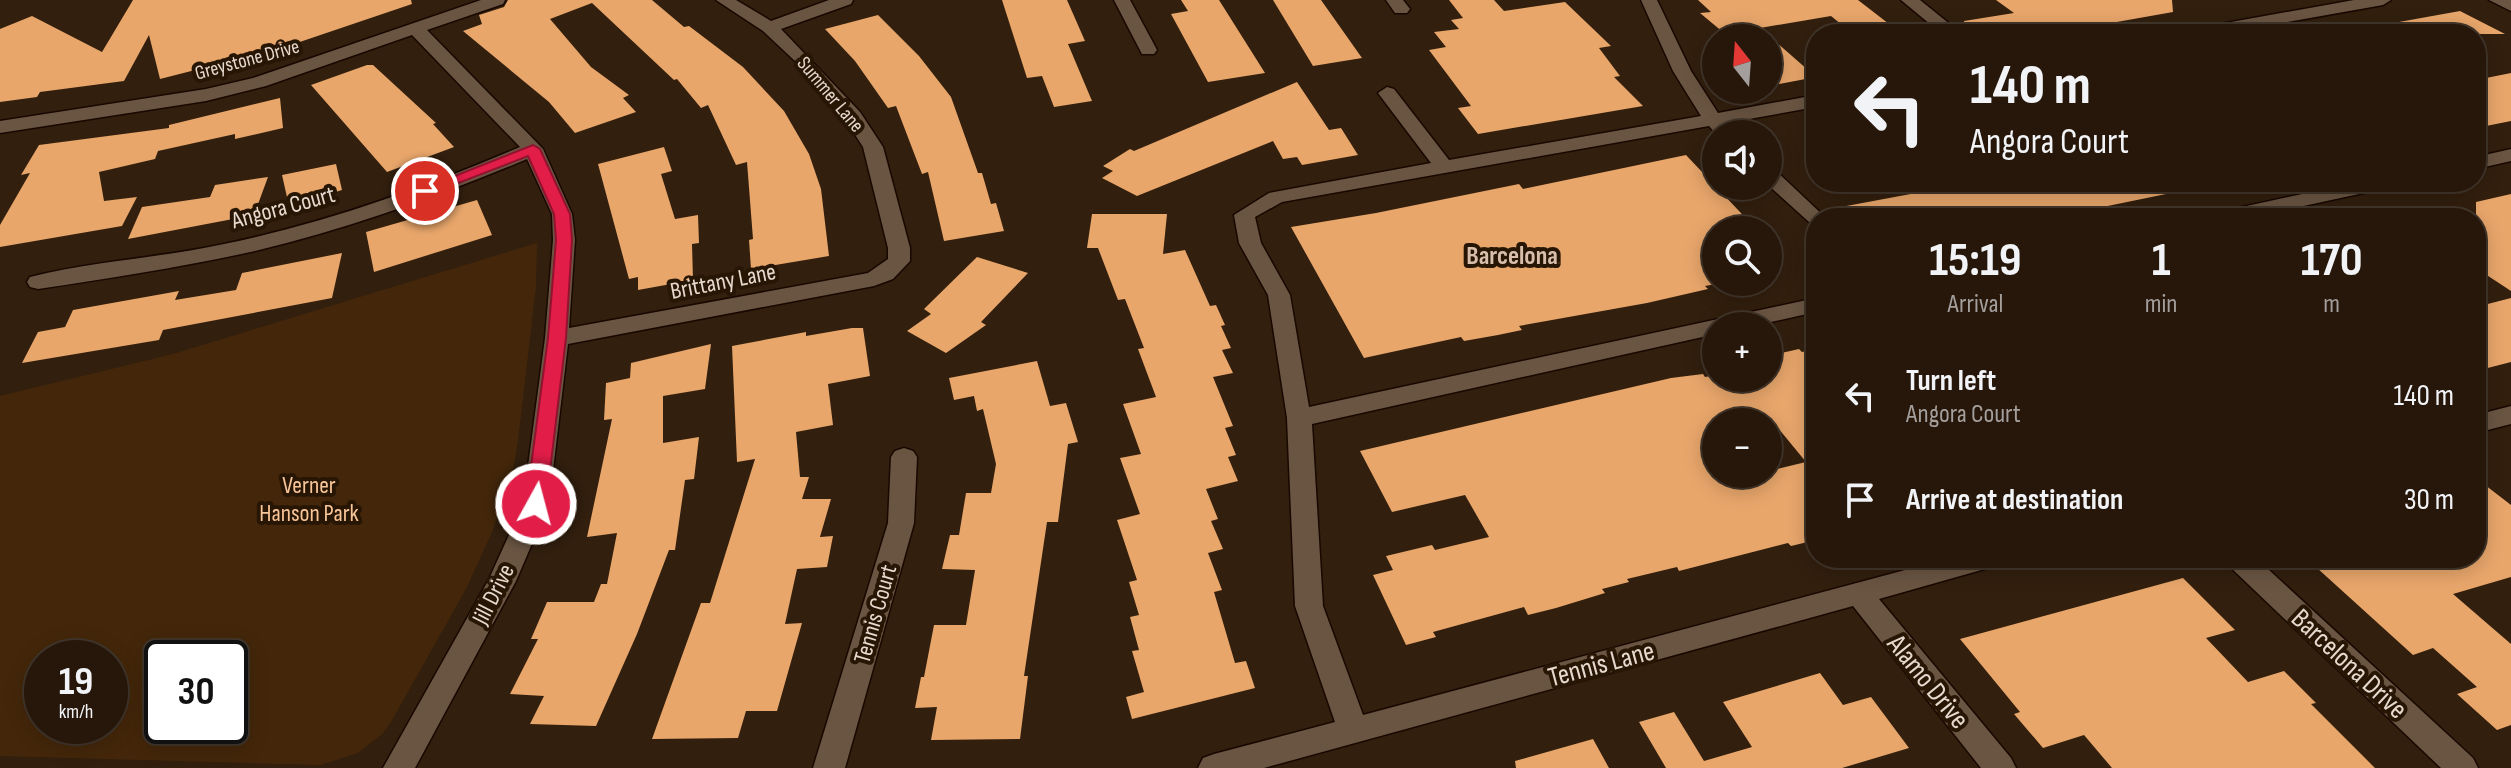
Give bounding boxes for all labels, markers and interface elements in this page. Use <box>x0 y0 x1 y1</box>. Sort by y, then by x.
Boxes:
north arrow <box>1702 24 1782 104</box>
map controls <box>1702 24 1782 488</box>
street label: Greystone Drive <box>192 35 302 85</box>
street label: Summer Lane <box>792 52 869 137</box>
text: 140 m <box>1970 53 2091 120</box>
icon: left <box>1838 56 1942 160</box>
button: sound <box>1702 120 1782 200</box>
text: Angora Court <box>1970 121 2129 164</box>
pin <box>391 157 459 225</box>
icon: arrive <box>403 169 447 213</box>
street label: Angora Court <box>227 180 338 235</box>
button: search <box>1702 216 1782 296</box>
text: 15:19 <box>1929 232 2022 289</box>
text: 1 <box>2152 232 2170 289</box>
text: 170 <box>2301 232 2363 289</box>
district label: Barcelona <box>1466 241 1558 272</box>
street label: Brittany Lane <box>668 257 778 306</box>
text: Arrival <box>1947 289 2003 320</box>
text: min <box>2145 289 2177 320</box>
text: m <box>2323 289 2340 320</box>
button: + <box>1702 312 1782 392</box>
text: Turn left <box>1906 363 1996 399</box>
icon: left <box>1838 374 1882 418</box>
text: 140 m <box>2394 378 2454 414</box>
text: Angora Court <box>1906 399 2021 430</box>
button: − <box>1702 408 1782 488</box>
position arrow <box>494 462 578 546</box>
park label: Verner Hanson Park <box>259 471 359 528</box>
icon: arrive <box>1838 478 1882 522</box>
text: Arrive at destination <box>1906 482 2123 518</box>
text: 30 m <box>2404 482 2454 518</box>
street label: Jill Drive <box>466 559 521 630</box>
street label: Tennis Court <box>848 562 903 667</box>
street label: Barcelona Drive <box>2284 602 2414 726</box>
street label: Alamo Drive <box>1879 628 1976 736</box>
street label: Tennis Lane <box>1545 634 1658 694</box>
speed limit sign: 30 <box>144 640 248 744</box>
text: 19 <box>59 658 93 706</box>
text: km/h <box>59 700 93 724</box>

